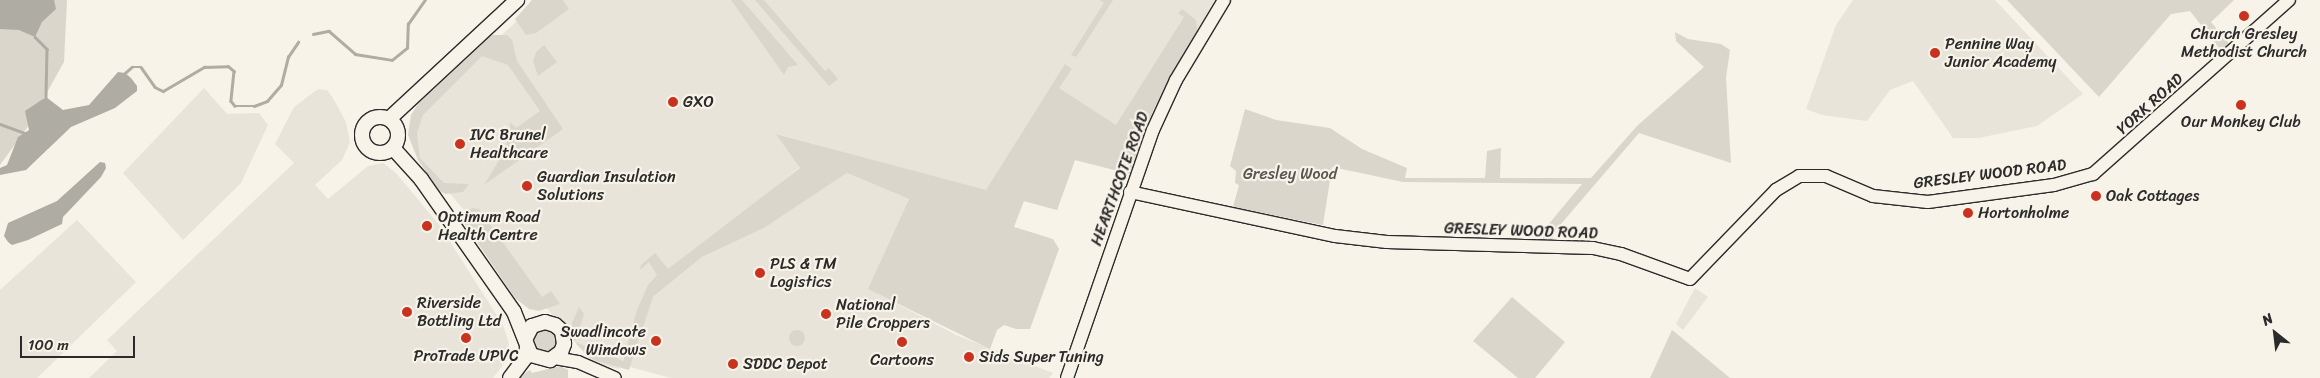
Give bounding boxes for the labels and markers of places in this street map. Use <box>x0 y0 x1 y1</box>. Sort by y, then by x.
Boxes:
marker: Church Gresley Methodist Church <box>2238 10 2250 22</box>
place label: Church Gresley Methodist Church <box>2181 24 2307 62</box>
place label: Pennine Way Junior Academy <box>1945 34 2057 72</box>
marker: Pennine Way Junior Academy <box>1929 47 1941 59</box>
place label: GXO <box>683 92 714 112</box>
marker: GXO <box>667 96 679 108</box>
marker: Our Monkey Club <box>2235 99 2247 111</box>
place label: Our Monkey Club <box>2181 112 2301 132</box>
place label: IVC Brunel Healthcare <box>470 125 548 163</box>
marker: IVC Brunel Healthcare <box>454 138 466 150</box>
place label: Guardian Insulation Solutions <box>537 167 676 205</box>
marker: Guardian Insulation Solutions <box>521 180 533 192</box>
place label: Oak Cottages <box>2106 186 2200 206</box>
marker: Oak Cottages <box>2090 190 2102 202</box>
place label: Hortonholme <box>1978 203 2069 223</box>
place label: Optimum Road Health Centre <box>438 207 540 245</box>
marker: Hortonholme <box>1962 207 1974 219</box>
marker: Optimum Road Health Centre <box>420 219 434 233</box>
place label: PLS & TM Logistics <box>770 254 837 292</box>
marker: PLS & TM Logistics <box>754 267 766 279</box>
place label: Riverside Bottling Ltd <box>417 293 501 331</box>
place label: National Pile Croppers <box>836 295 931 333</box>
marker: Riverside Bottling Ltd <box>401 306 413 318</box>
marker: National Pile Croppers <box>820 308 832 320</box>
place label: Swadlincote Windows <box>560 322 646 360</box>
marker: ProTrade UPVC <box>460 332 472 344</box>
marker: Swadlincote Windows <box>650 335 662 347</box>
marker: Cartoons <box>896 336 908 348</box>
place label: ProTrade UPVC <box>414 346 518 366</box>
place label: Sids Super Tuning <box>979 347 1105 367</box>
place label: Cartoons <box>870 350 934 370</box>
marker: Sids Super Tuning <box>963 351 975 363</box>
place label: SDDC Depot <box>743 354 828 374</box>
marker: SDDC Depot <box>727 358 739 370</box>

